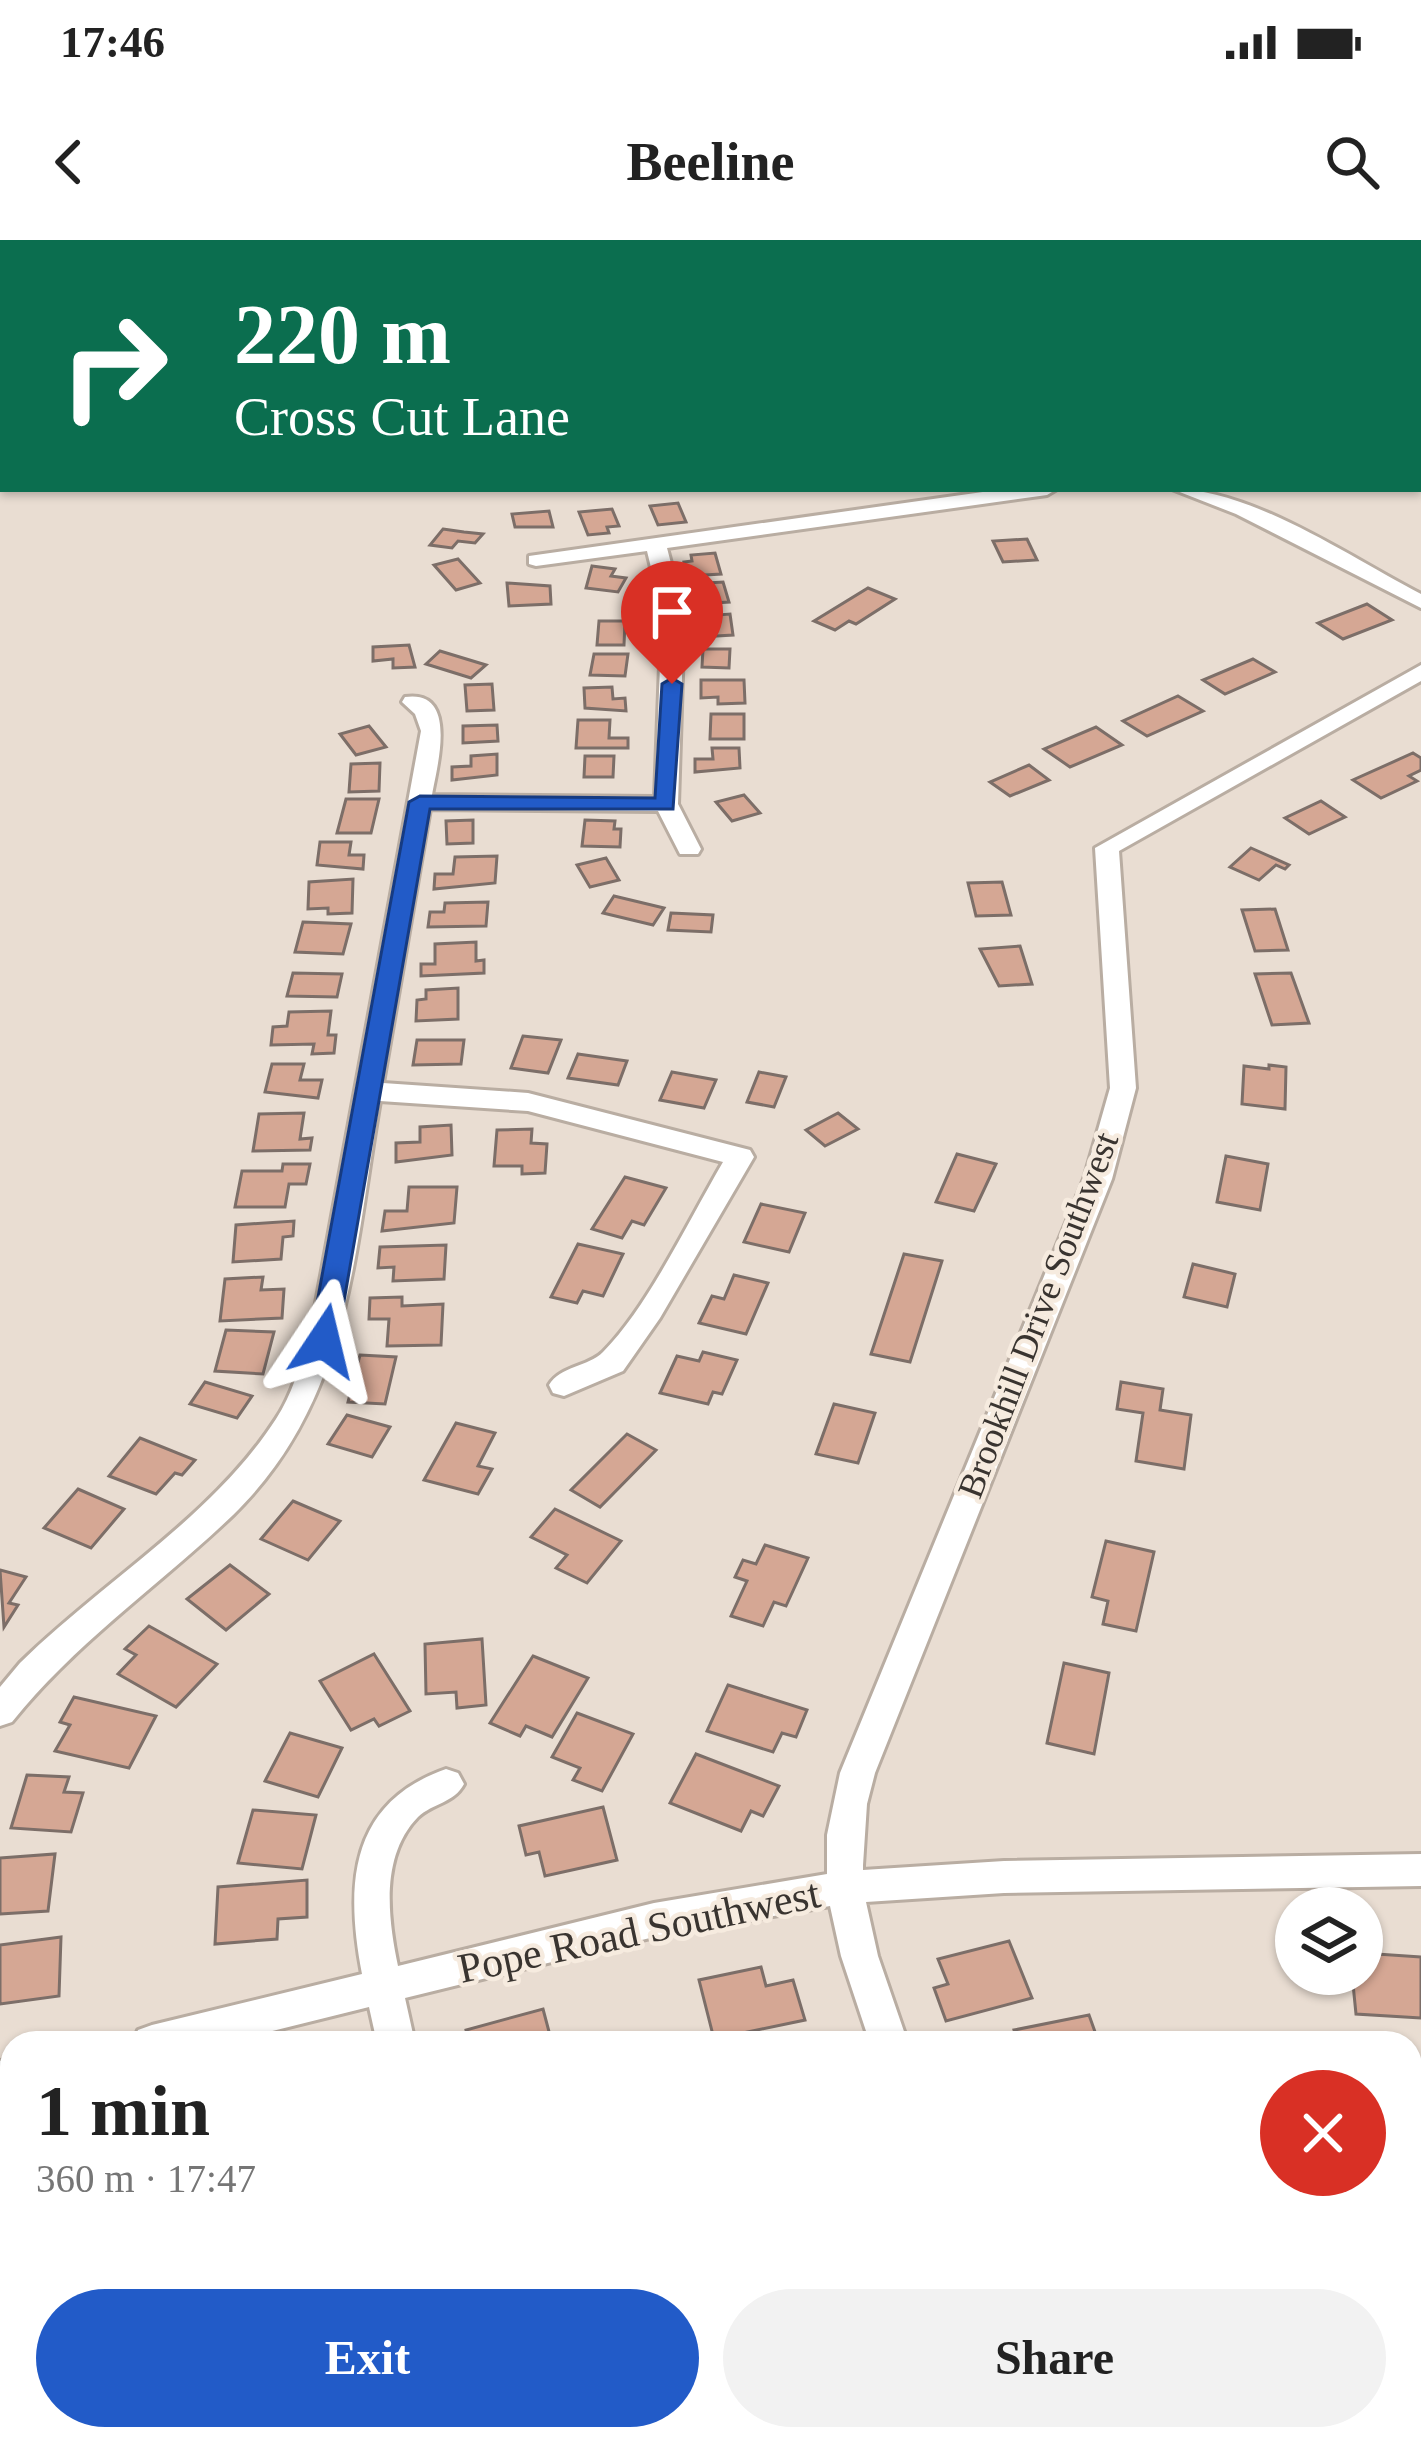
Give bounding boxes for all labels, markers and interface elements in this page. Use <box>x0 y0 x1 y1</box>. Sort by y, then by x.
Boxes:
text: 17:46 <box>60 17 165 67</box>
icon: back <box>36 129 102 195</box>
icon: search <box>1319 129 1385 195</box>
text: Beeline <box>627 132 794 192</box>
icon: right <box>36 288 192 444</box>
text: 220 m <box>234 288 451 381</box>
text: Cross Cut Lane <box>234 387 570 447</box>
pin <box>621 561 723 684</box>
icon: arrive <box>639 579 705 645</box>
street label: Brookhill Drive Southwest <box>950 1127 1126 1503</box>
position arrow <box>261 1278 387 1404</box>
street label: Pope Road Southwest <box>454 1870 824 1992</box>
map controls <box>1275 1887 1383 1995</box>
button: layers <box>1275 1887 1383 1995</box>
button: close <box>1260 2070 1386 2196</box>
text: 1 min <box>36 2071 210 2151</box>
text: 360 m · 17:47 <box>36 2157 256 2200</box>
button: Exit <box>36 2289 699 2427</box>
button: Share <box>723 2289 1386 2427</box>

